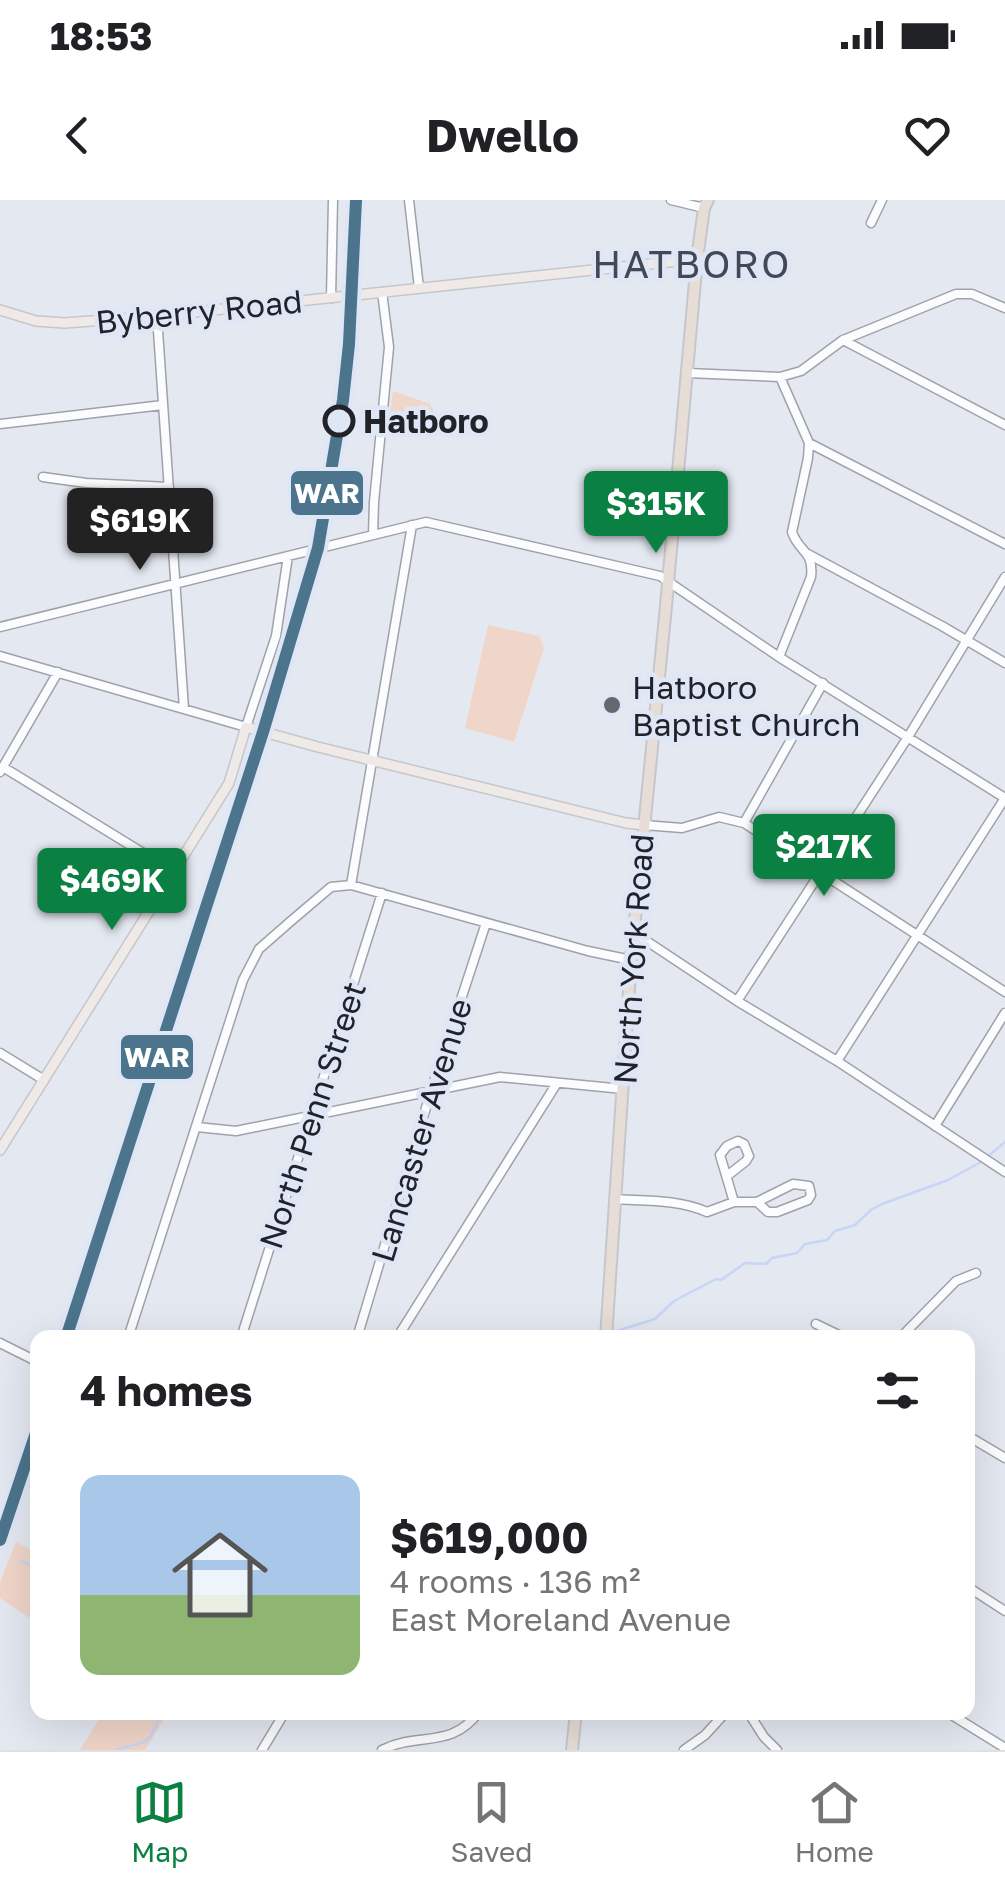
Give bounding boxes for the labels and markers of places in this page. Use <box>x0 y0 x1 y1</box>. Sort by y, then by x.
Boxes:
place label: Hatboro <box>363 402 489 440</box>
marker: Hatboro <box>324 406 354 436</box>
pin: $315K <box>586 471 726 556</box>
pin: $619K <box>70 488 210 573</box>
place label: Hatboro Baptist Church <box>632 668 860 743</box>
marker: Hatboro Baptist Church <box>601 694 623 716</box>
pin: $217K <box>754 814 894 899</box>
pin: $469K <box>42 848 182 933</box>

